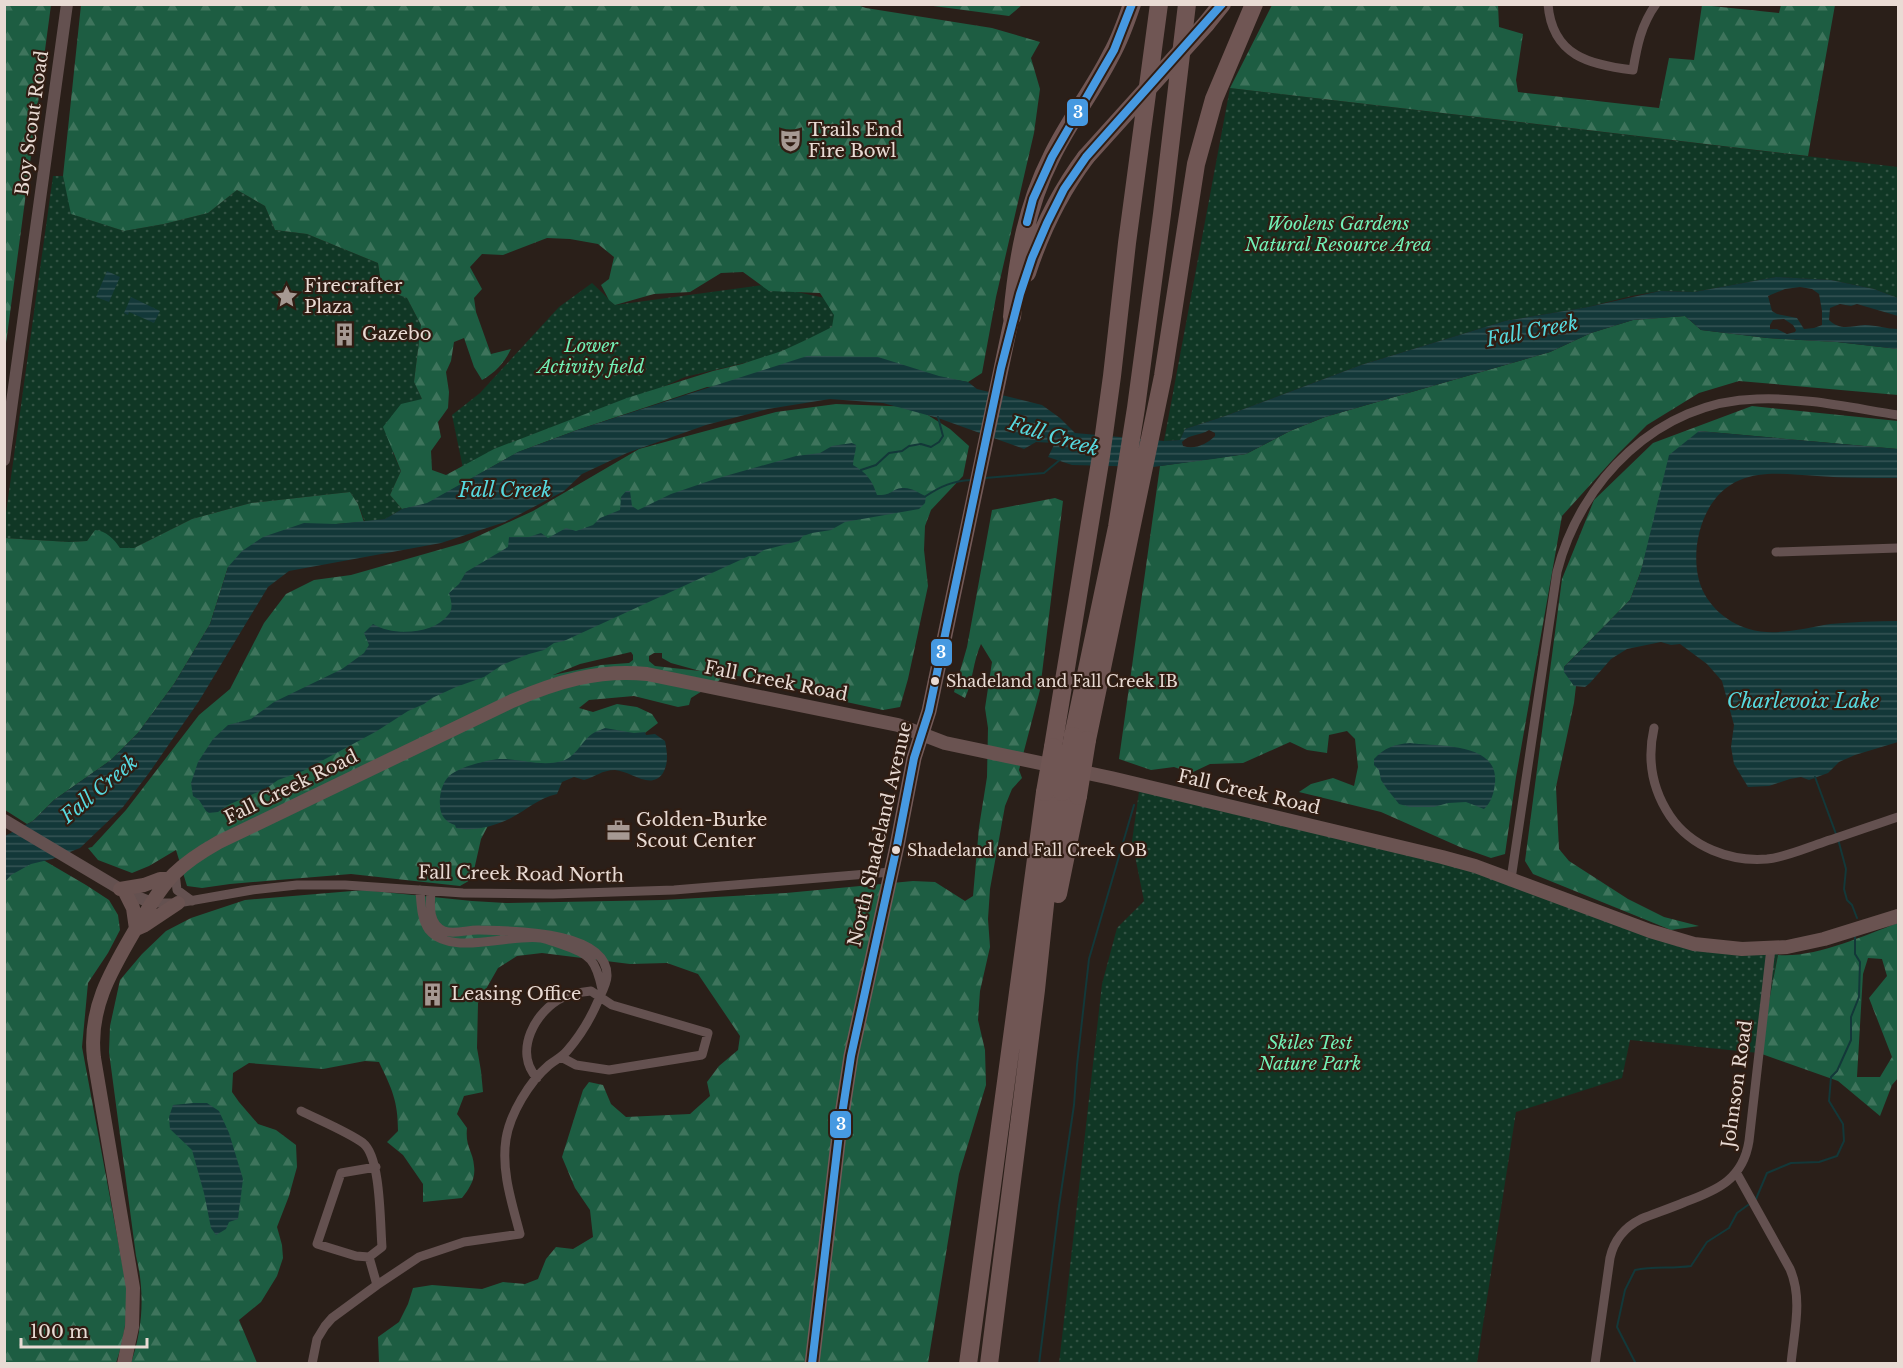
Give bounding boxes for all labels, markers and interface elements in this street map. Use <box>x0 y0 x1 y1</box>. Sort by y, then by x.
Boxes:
street label: Boy Scout Road <box>11 49 53 197</box>
line badge: 3 <box>1066 98 1089 127</box>
text: 3 <box>1073 102 1083 122</box>
place label: Trails End Fire Bowl <box>808 119 903 162</box>
theatre icon: Trails End Fire Bowl <box>777 127 803 153</box>
park label: Woolens Gardens Natural Resource Area <box>1244 213 1431 256</box>
place label: Firecrafter Plaza <box>304 275 403 318</box>
place icon: Firecrafter Plaza <box>273 283 299 309</box>
water label: Fall Creek <box>1483 310 1580 352</box>
building icon: Gazebo <box>331 321 357 347</box>
place label: Gazebo <box>362 323 432 345</box>
park label: Lower Activity field <box>536 335 644 378</box>
water label: Fall Creek <box>1005 411 1102 461</box>
water label: Fall Creek <box>457 478 552 502</box>
line badge: 3 <box>930 638 953 667</box>
text: 3 <box>936 642 946 662</box>
street label: Fall Creek Road <box>702 656 850 706</box>
place label: Shadeland and Fall Creek IB <box>946 671 1178 691</box>
marker: Shadeland and Fall Creek IB <box>929 675 941 687</box>
water label: Charlevoix Lake <box>1727 689 1879 713</box>
street label: North Shadeland Avenue <box>843 719 917 949</box>
street label: Fall Creek Road <box>221 745 361 829</box>
water label: Fall Creek <box>55 750 142 829</box>
street label: Fall Creek Road <box>1176 765 1322 819</box>
place label: Golden-Burke Scout Center <box>636 809 767 852</box>
office icon: Golden-Burke Scout Center <box>605 817 631 843</box>
place label: Shadeland and Fall Creek OB <box>907 840 1147 860</box>
marker: Shadeland and Fall Creek OB <box>890 844 902 856</box>
street label: Fall Creek Road North <box>418 861 624 887</box>
building icon: Leasing Office <box>420 981 446 1007</box>
place label: Leasing Office <box>451 983 581 1005</box>
street label: Johnson Road <box>1717 1019 1757 1151</box>
park label: Skiles Test Nature Park <box>1258 1032 1361 1075</box>
line badge: 3 <box>829 1110 852 1139</box>
text: 3 <box>836 1114 846 1134</box>
scale bar <box>21 1311 147 1349</box>
text: 100 m <box>30 1321 88 1343</box>

